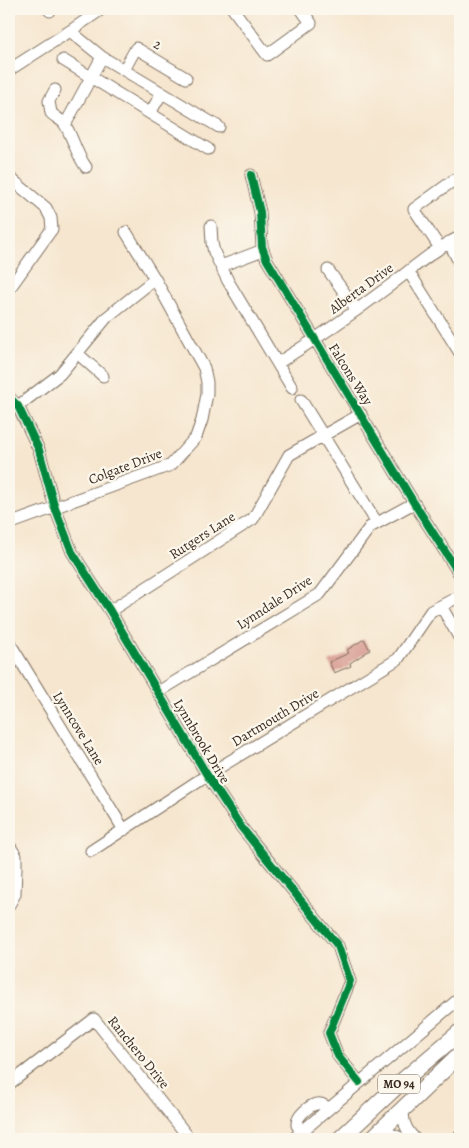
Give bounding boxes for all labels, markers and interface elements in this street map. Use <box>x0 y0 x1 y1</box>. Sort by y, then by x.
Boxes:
street label: 2 <box>150 35 166 54</box>
street label: Alberta Drive <box>324 259 397 319</box>
street label: Falcons Way <box>324 340 377 409</box>
street label: Colgate Drive <box>86 444 165 489</box>
street label: Rutgers Lane <box>166 507 239 564</box>
street label: Lynndale Drive <box>233 571 316 634</box>
street label: Dartmouth Drive <box>228 684 323 751</box>
street label: Lynncove Lane <box>48 688 109 769</box>
street label: Lynnbrook Drive <box>169 695 234 787</box>
street label: Ranchero Drive <box>103 1012 174 1093</box>
road number: MO 94 <box>378 1074 420 1094</box>

